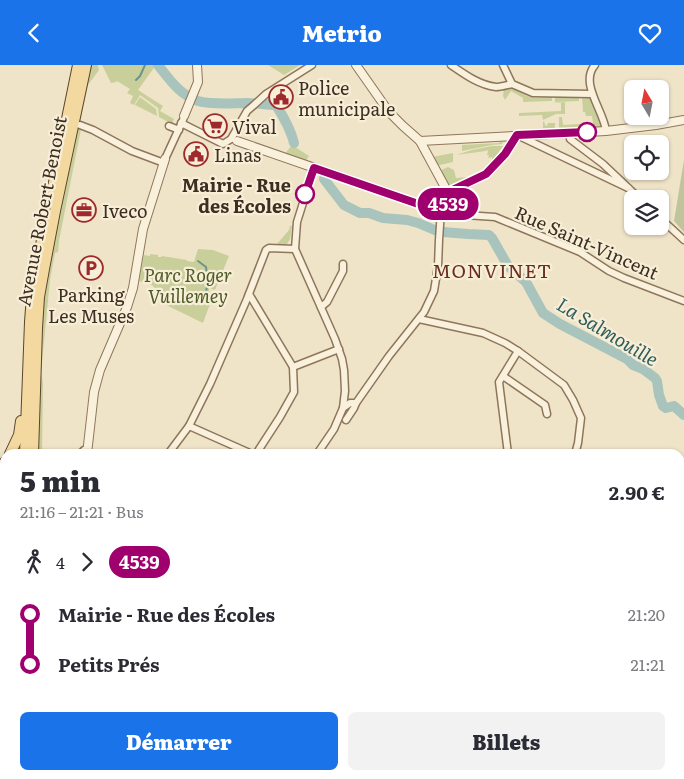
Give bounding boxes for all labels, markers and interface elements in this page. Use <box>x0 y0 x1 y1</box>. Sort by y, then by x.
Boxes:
text: Metrio <box>302 16 382 49</box>
icon: back <box>20 19 48 47</box>
icon: heart <box>636 19 664 47</box>
place label: Police municipale <box>298 74 395 122</box>
north arrow <box>624 80 669 125</box>
map controls <box>624 80 669 235</box>
public building icon: Police municipale <box>268 84 294 110</box>
street label: Avenue Robert Benoist <box>9 113 73 309</box>
supermarket icon: Vival <box>202 113 228 139</box>
place label: Vival <box>232 113 277 140</box>
unlabelled marker <box>577 122 597 142</box>
button: locate <box>624 135 669 180</box>
public building icon: Linas <box>183 141 209 167</box>
place label: Linas <box>214 141 261 168</box>
place label: Mairie - Rue des Écoles <box>182 171 291 219</box>
marker: Mairie - Rue des Écoles <box>295 184 315 204</box>
line badge: 4539 <box>413 188 483 220</box>
text: 4539 <box>428 190 468 217</box>
button: layers <box>624 190 669 235</box>
office icon: Iveco <box>71 197 97 223</box>
place label: Iveco <box>102 197 148 224</box>
street label: Rue Saint-Vincent <box>511 198 664 286</box>
parking icon: Parking Les Muses <box>78 255 104 281</box>
district label: MONVINET <box>432 256 552 284</box>
park label: Parc Roger Vuillemey <box>144 261 232 309</box>
place label: Parking Les Muses <box>48 281 134 329</box>
water label: La Salmouille <box>552 290 664 372</box>
text: 5 min <box>20 459 101 501</box>
text: 2.90 € <box>609 478 665 506</box>
text: 21:16 – 21:21 · Bus <box>20 499 144 523</box>
icon: walk <box>20 548 48 576</box>
icon: forward <box>73 548 101 576</box>
text: 4539 <box>119 548 160 575</box>
text: 4 <box>56 550 65 574</box>
text: Mairie - Rue des Écoles <box>58 600 275 628</box>
text: 21:20 <box>628 602 665 626</box>
text: Petits Prés <box>58 650 159 678</box>
text: 21:21 <box>631 652 665 676</box>
button: Démarrer <box>20 712 338 770</box>
button: Billets <box>348 712 665 770</box>

